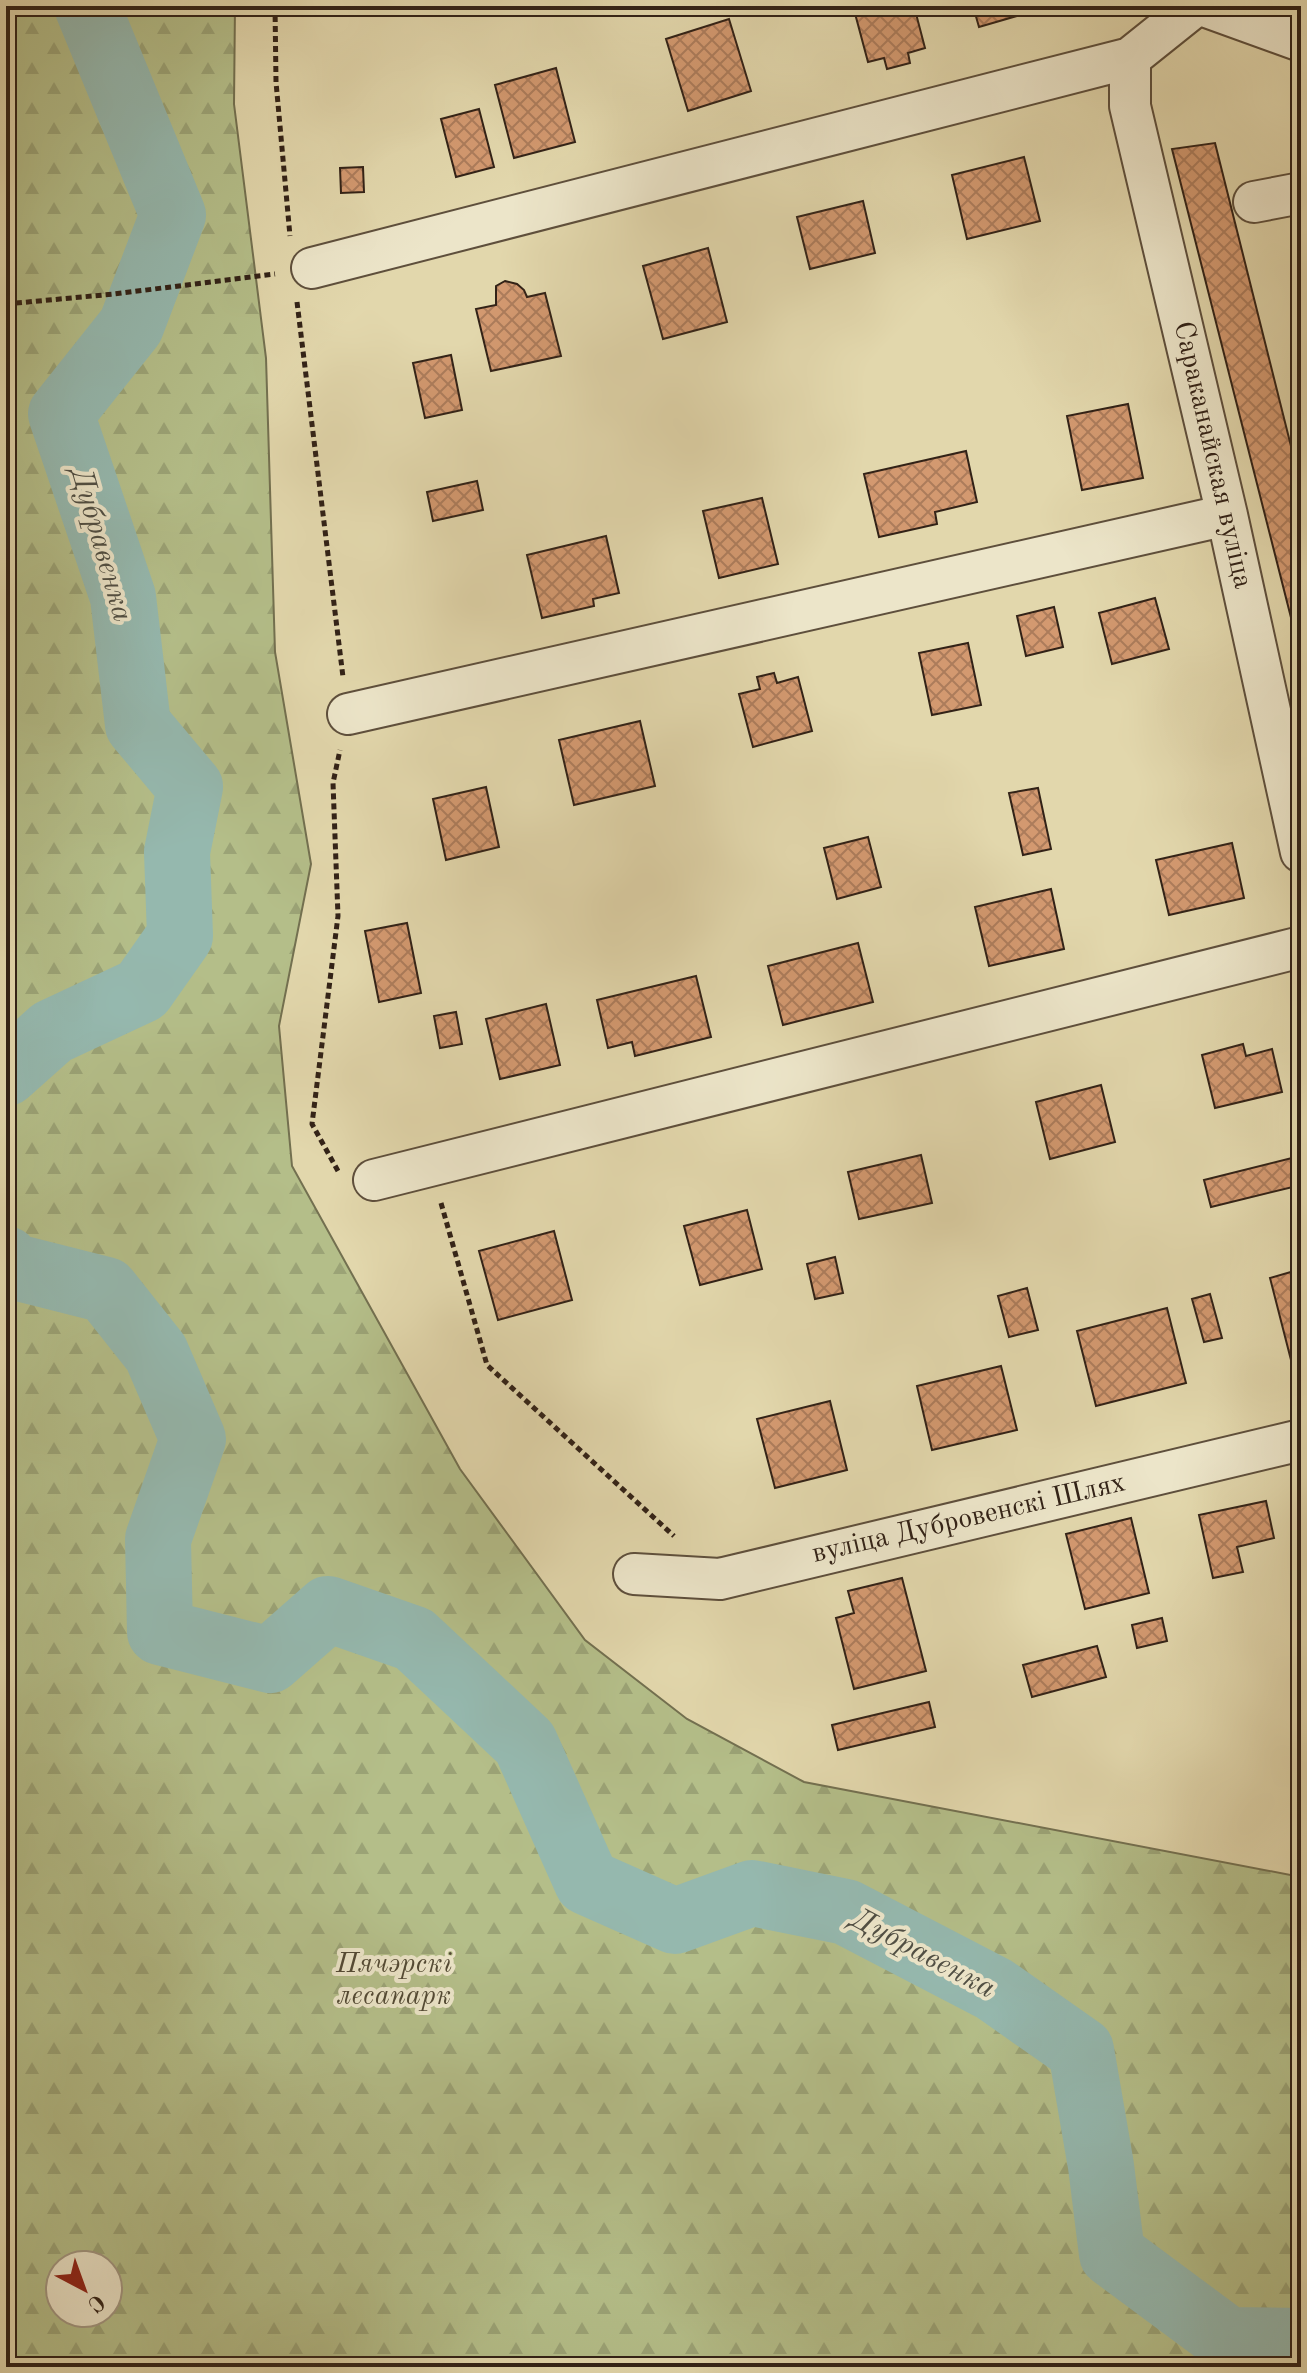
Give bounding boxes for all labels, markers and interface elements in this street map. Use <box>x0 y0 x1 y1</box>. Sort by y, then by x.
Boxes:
street label: Сараканайская вуліца <box>1168 319 1256 591</box>
water label: Дубравенка <box>64 461 137 625</box>
street label: вуліца Дубровенскі Шлях <box>810 1469 1128 1569</box>
water label: Дубравенка <box>843 1902 1000 2004</box>
park label: Пячэрскі лесапарк <box>335 1951 452 2011</box>
north arrow <box>44 2249 124 2329</box>
text: С <box>83 2290 109 2316</box>

